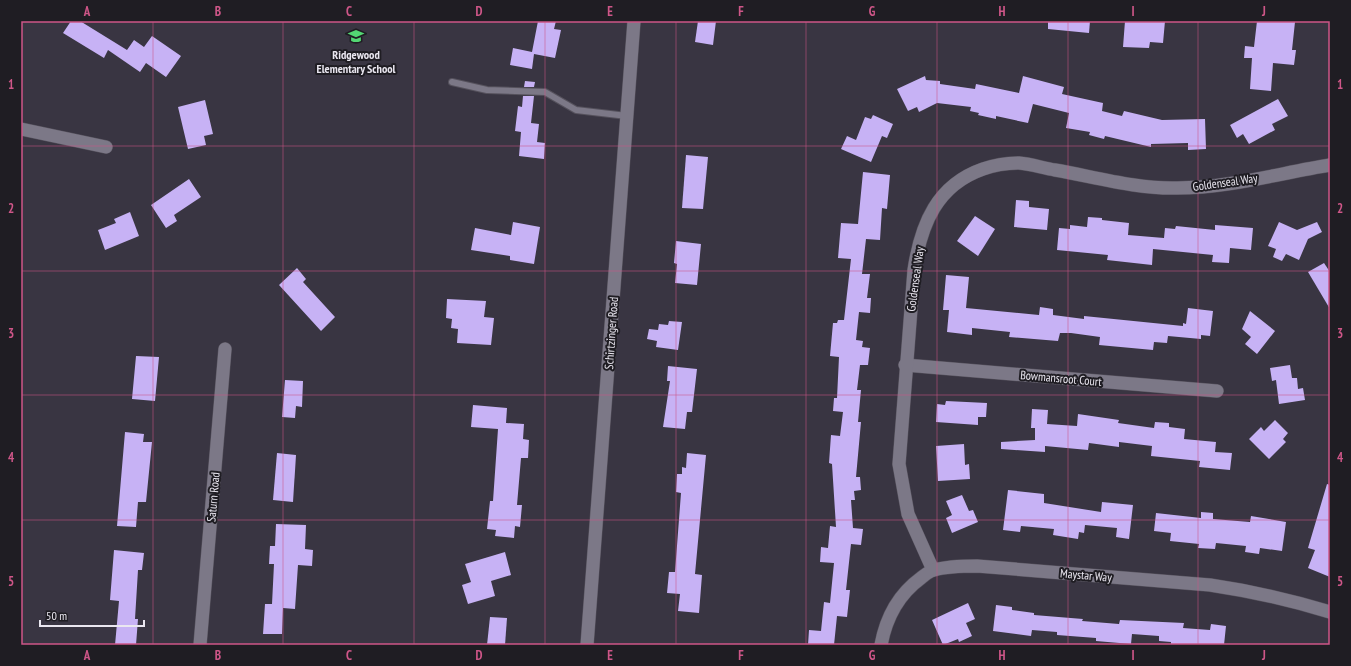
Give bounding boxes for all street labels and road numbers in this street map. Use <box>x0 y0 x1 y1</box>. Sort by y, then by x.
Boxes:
street label: Goldenseal Way <box>1192 170 1259 194</box>
street label: Goldenseal Way <box>903 245 927 312</box>
street label: Schirtzinger Road <box>601 296 621 370</box>
street label: Bowmansroot Court <box>1020 367 1103 389</box>
street label: Saturn Road <box>203 471 223 523</box>
street label: Maystar Way <box>1060 565 1113 585</box>

